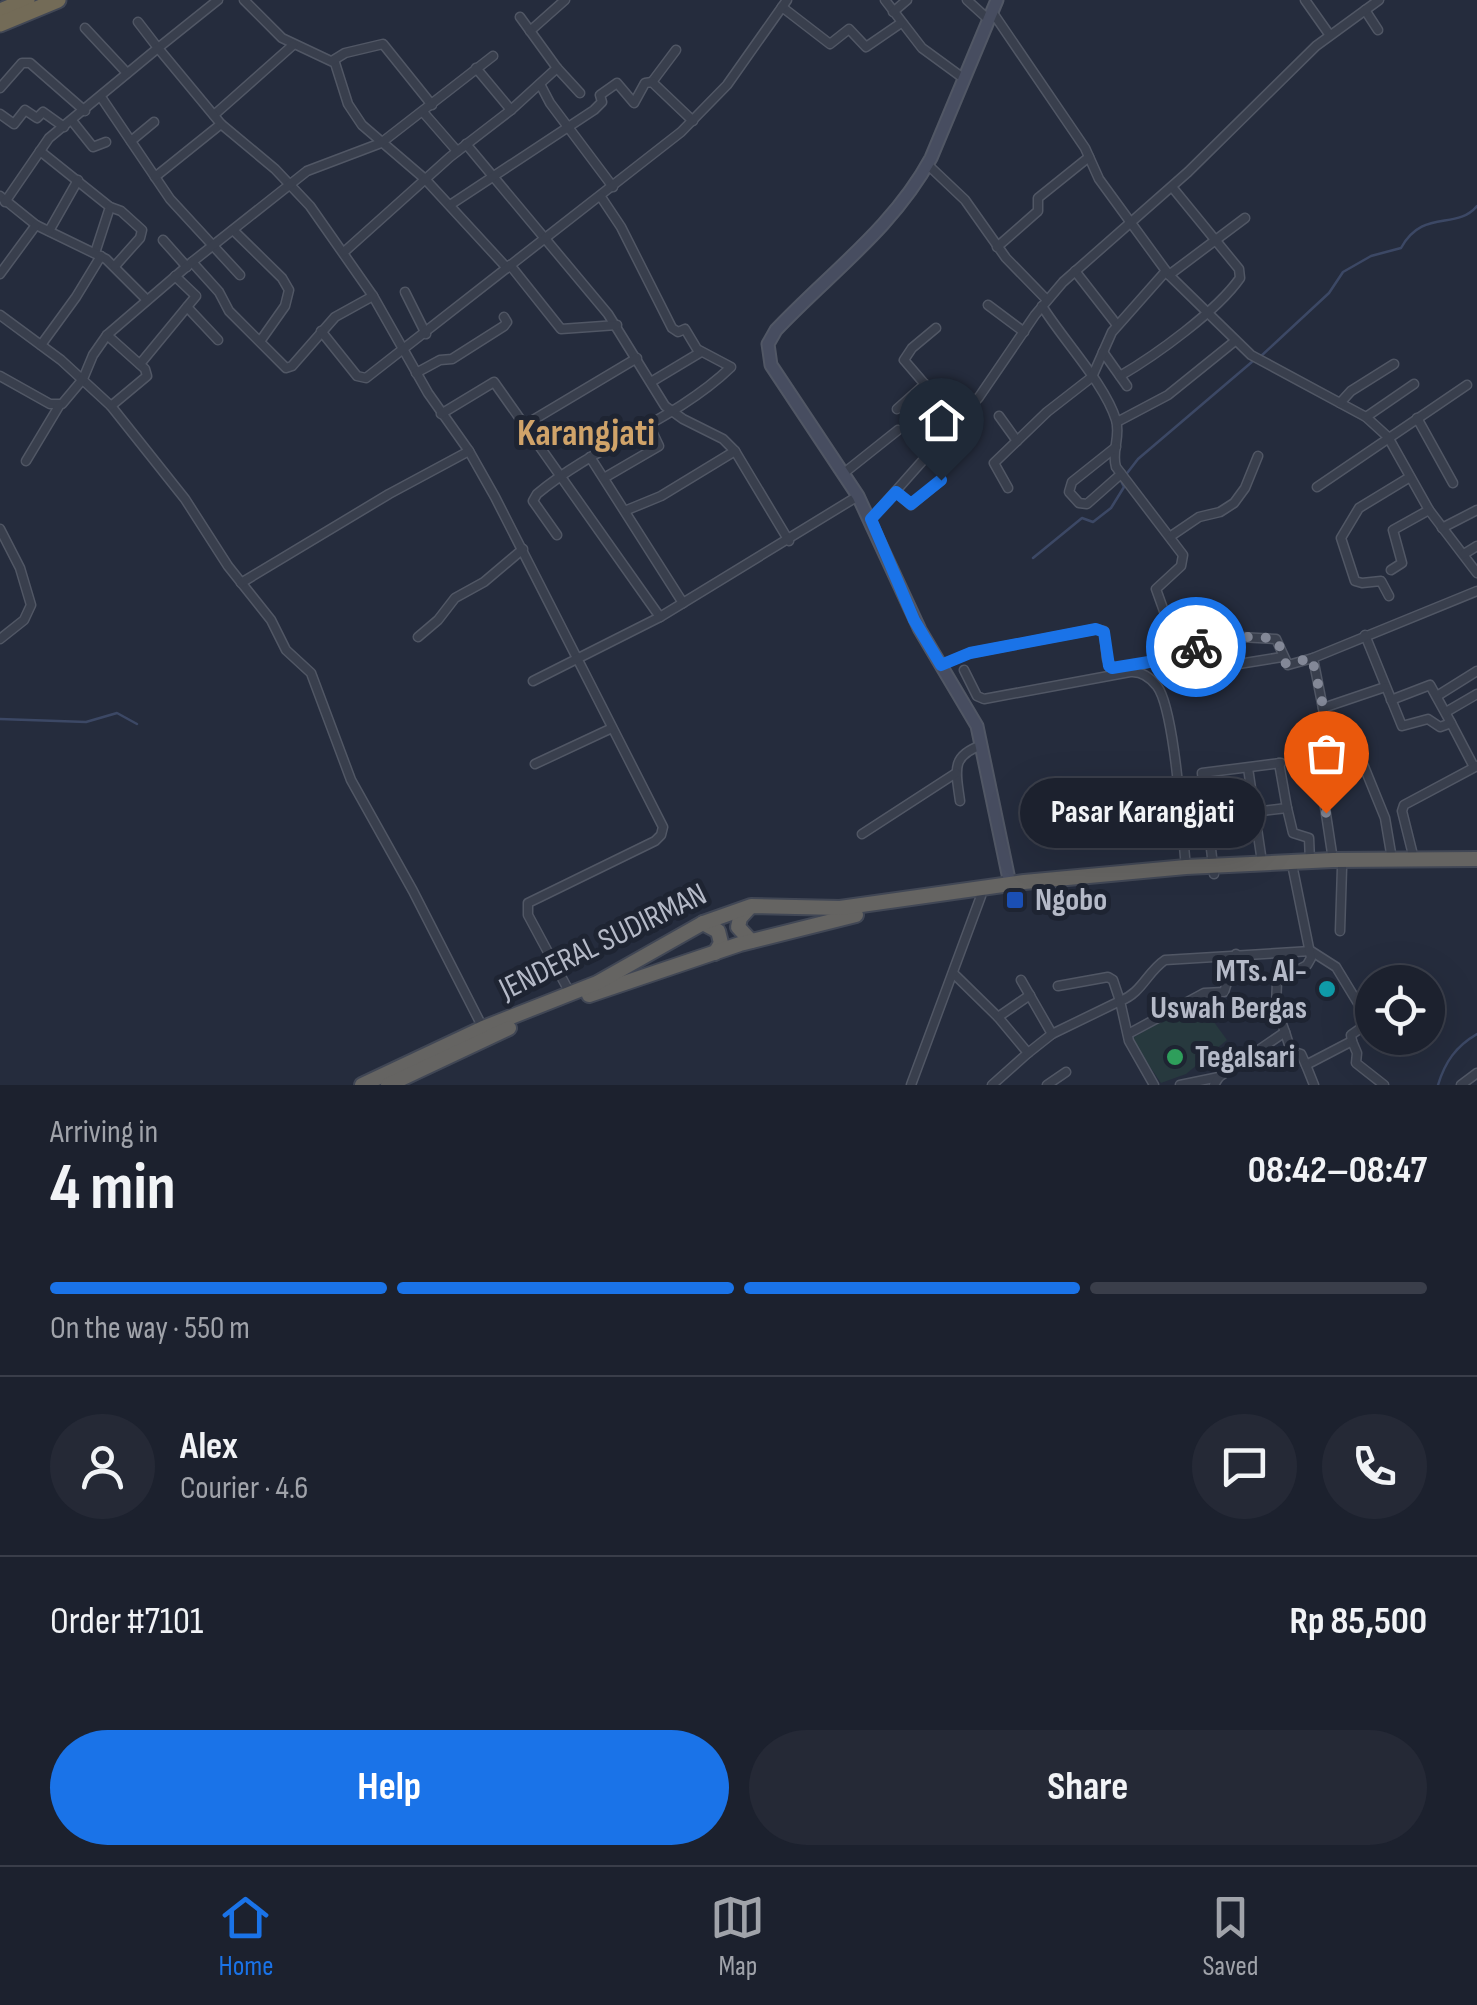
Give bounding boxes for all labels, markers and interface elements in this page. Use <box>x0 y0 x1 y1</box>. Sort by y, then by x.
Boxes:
pin <box>899 378 984 481</box>
icon: home <box>914 393 969 448</box>
district label: Karangjati <box>517 411 655 456</box>
courier <box>1146 597 1246 697</box>
icon: bike <box>1169 620 1224 675</box>
pin <box>1284 711 1369 814</box>
icon: bag <box>1299 726 1354 781</box>
callout: Pasar Karangjati <box>1021 778 1266 848</box>
text: Pasar Karangjati <box>1051 793 1234 832</box>
street label: JENDERAL SUDIRMAN <box>492 875 713 1009</box>
place label: Ngobo <box>1035 881 1107 920</box>
marker: Ngobo <box>1004 889 1026 911</box>
place label: MTs. Al- Uswah Bergas <box>1150 952 1307 1028</box>
map controls <box>1355 965 1445 1055</box>
button: locate <box>1355 965 1445 1055</box>
marker: MTs. Al- Uswah Bergas <box>1316 978 1338 1000</box>
place label: Tegalsari <box>1195 1038 1295 1077</box>
marker: Tegalsari <box>1164 1046 1186 1068</box>
text: Arriving in <box>50 1113 158 1152</box>
text: 08:42–08:47 <box>1248 1148 1427 1193</box>
text: 4 min <box>50 1150 176 1228</box>
text: On the way · 550 m <box>50 1309 250 1348</box>
button: person <box>50 1414 155 1519</box>
button: chat <box>1192 1414 1297 1519</box>
button: phone <box>1322 1414 1427 1519</box>
text: Alex <box>180 1424 238 1469</box>
text: Courier · 4.6 <box>180 1469 308 1508</box>
text: Order #7101 <box>50 1599 203 1644</box>
text: Rp 85,500 <box>1289 1599 1427 1644</box>
button: Help <box>50 1730 729 1845</box>
button: Share <box>749 1730 1427 1845</box>
tab: Home <box>218 1890 274 1983</box>
tab: Map <box>710 1890 765 1983</box>
tab: Saved <box>1202 1890 1259 1983</box>

